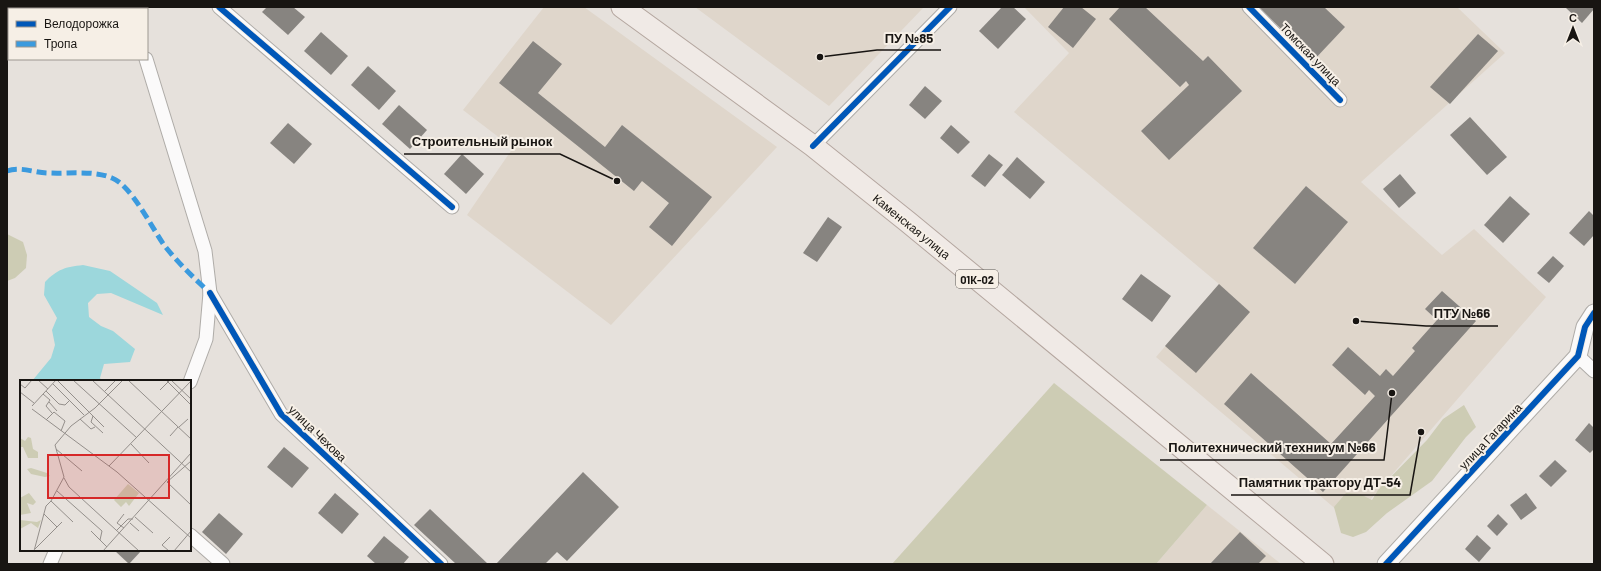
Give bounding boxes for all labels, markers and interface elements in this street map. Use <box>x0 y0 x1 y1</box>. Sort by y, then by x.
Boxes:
legend <box>8 8 148 60</box>
north arrow <box>1553 8 1593 48</box>
text: С <box>1569 11 1577 24</box>
text: Велодорожка <box>44 16 119 31</box>
street label: Томская улица <box>1277 20 1345 89</box>
callout: ПУ №85 <box>877 25 941 50</box>
text: ПУ №85 <box>885 30 933 46</box>
text: Тропа <box>44 36 78 51</box>
callout: Строительный рынок <box>404 129 560 154</box>
text: Строительный рынок <box>412 133 553 149</box>
street label: Каменская улица <box>870 191 954 262</box>
road number: 01К-02 <box>956 270 998 288</box>
callout: ПТУ №66 <box>1426 301 1498 326</box>
text: ПТУ №66 <box>1434 305 1490 321</box>
inset map <box>20 380 191 551</box>
street label: улица Гагарина <box>1456 400 1525 473</box>
street label: улица Чехова <box>285 402 350 465</box>
callout: Политехнический техникум №66 <box>1160 435 1384 460</box>
text: Политехнический техникум №66 <box>1168 439 1376 455</box>
callout: Памятник трактору ДТ-54 <box>1231 470 1410 495</box>
text: Памятник трактору ДТ-54 <box>1239 474 1401 490</box>

